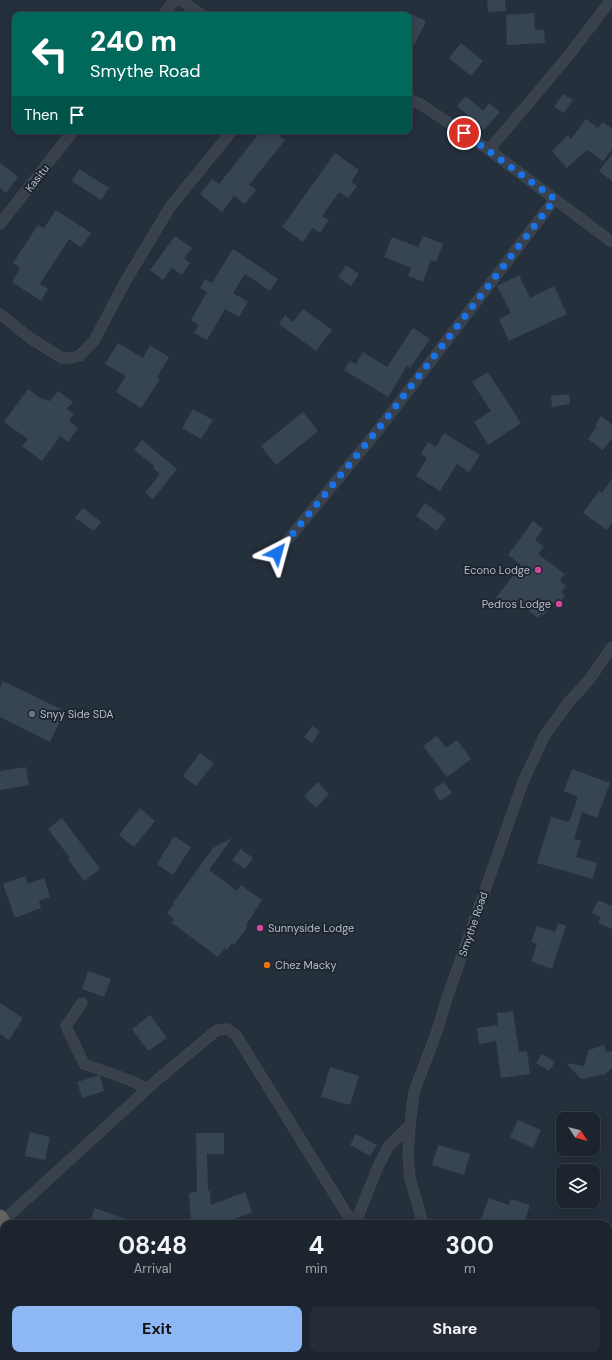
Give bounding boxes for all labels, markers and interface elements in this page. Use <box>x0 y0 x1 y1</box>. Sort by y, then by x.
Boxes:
text: 240 m <box>90 23 177 60</box>
icon: left <box>24 28 76 80</box>
text: Smythe Road <box>90 59 201 83</box>
icon: arrive <box>66 104 88 126</box>
text: Then <box>24 105 58 125</box>
pin <box>447 116 481 150</box>
icon: arrive <box>453 122 475 144</box>
street label: Kasitu <box>22 161 52 195</box>
position arrow <box>256 532 298 574</box>
place label: Econo Lodge <box>464 563 530 577</box>
marker: Econo Lodge <box>533 565 543 575</box>
place label: Pedros Lodge <box>482 597 551 611</box>
marker: Pedros Lodge <box>554 599 564 609</box>
place label: Snyy Side SDA <box>40 707 113 721</box>
marker: Snyy Side SDA <box>27 709 37 719</box>
street label: Smythe Road <box>455 890 491 958</box>
place label: Sunnyside Lodge <box>268 921 354 935</box>
marker: Sunnyside Lodge <box>255 923 265 933</box>
place label: Chez Macky <box>275 958 337 972</box>
marker: Chez Macky <box>262 960 272 970</box>
north arrow <box>556 1112 600 1156</box>
map controls <box>556 1112 600 1208</box>
button: layers <box>556 1164 600 1208</box>
text: 08:48 <box>118 1230 187 1261</box>
text: 4 <box>309 1230 324 1261</box>
text: 300 <box>446 1230 494 1261</box>
text: Arrival <box>134 1260 172 1277</box>
text: min <box>305 1260 327 1277</box>
text: m <box>464 1260 476 1277</box>
button: Exit <box>12 1306 302 1352</box>
button: Share <box>310 1306 600 1352</box>

